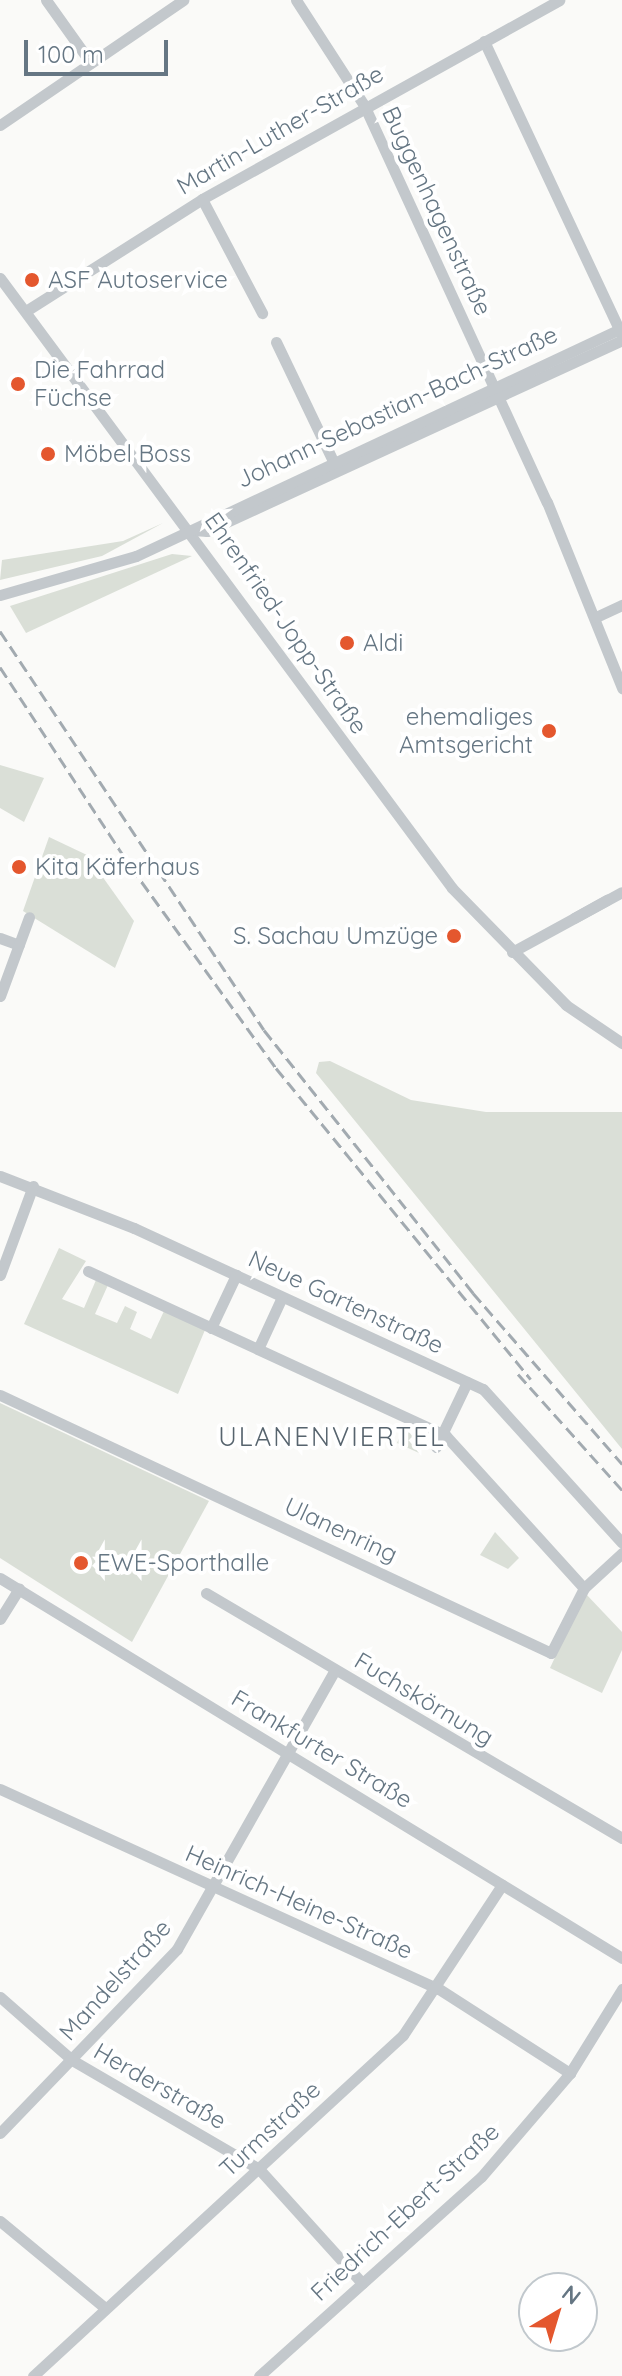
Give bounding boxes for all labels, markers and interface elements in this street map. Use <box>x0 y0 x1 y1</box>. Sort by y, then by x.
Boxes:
scale bar <box>28 24 172 74</box>
text: 100 m <box>38 39 104 69</box>
street label: Martin-Luther-Straße <box>172 59 388 201</box>
street label: Buggenhagenstraße <box>376 102 498 320</box>
place label: ASF Autoservice <box>48 266 228 294</box>
marker: ASF Autoservice <box>23 271 41 289</box>
street label: Johann-Sebastian-Bach-Straße <box>232 320 562 494</box>
place label: Die Fahrrad Füchse <box>34 356 165 412</box>
marker: Die Fahrrad Füchse <box>9 375 27 393</box>
place label: Möbel Boss <box>64 440 191 468</box>
marker: Möbel Boss <box>39 445 57 463</box>
street label: Ehrenfried-Jopp-Straße <box>199 507 373 739</box>
place label: Aldi <box>363 629 403 657</box>
marker: Aldi <box>338 634 356 652</box>
place label: ehemaliges Amtsgericht <box>399 703 533 759</box>
marker: ehemaliges Amtsgericht <box>540 722 558 740</box>
place label: Kita Käferhaus <box>35 853 200 881</box>
marker: Kita Käferhaus <box>10 858 28 876</box>
place label: S. Sachau Umzüge <box>233 922 438 950</box>
marker: S. Sachau Umzüge <box>445 927 463 945</box>
street label: Neue Gartenstraße <box>244 1244 448 1360</box>
district label: ULANENVIERTEL <box>218 1421 446 1453</box>
street label: Ulanenring <box>280 1491 402 1569</box>
place label: EWE-Sporthalle <box>97 1549 269 1577</box>
marker: EWE-Sporthalle <box>72 1554 90 1572</box>
street label: Fuchskörnung <box>349 1646 499 1752</box>
street label: Frankfurter Straße <box>226 1684 418 1814</box>
street label: Heinrich-Heine-Straße <box>181 1839 417 1965</box>
street label: Mandelstraße <box>53 1914 177 2046</box>
street label: Herderstraße <box>89 2037 231 2135</box>
street label: Turmstraße <box>214 2075 326 2183</box>
street label: Friedrich-Ebert-Straße <box>305 2117 505 2307</box>
north arrow <box>518 2272 598 2352</box>
text: N <box>557 2279 587 2311</box>

